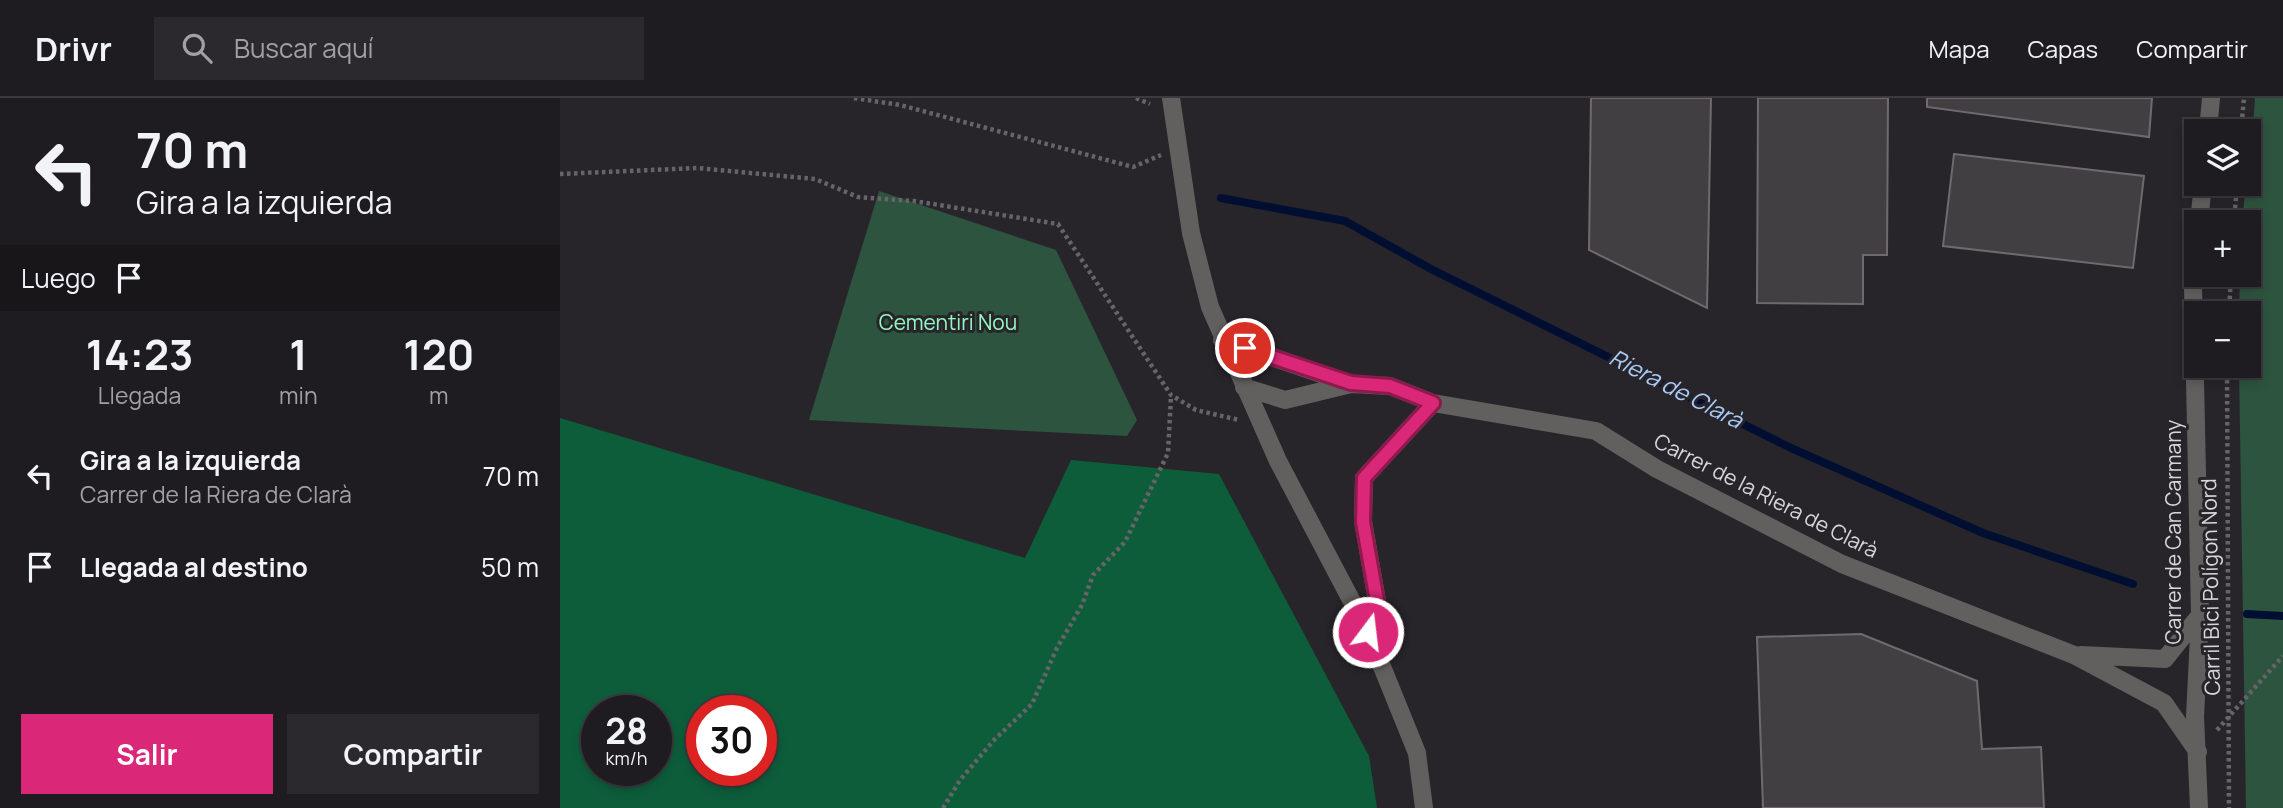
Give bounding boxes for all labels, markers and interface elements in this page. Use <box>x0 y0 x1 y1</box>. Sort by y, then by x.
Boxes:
search box <box>154 17 644 80</box>
text: Drivr <box>35 26 112 71</box>
icon: search <box>178 29 216 67</box>
text: Buscar aquí <box>234 30 374 66</box>
text: Mapa <box>1929 32 1990 65</box>
text: Capas <box>2028 32 2098 65</box>
text: Compartir <box>2136 32 2248 65</box>
text: 70 m <box>136 116 248 183</box>
map controls <box>2184 119 2261 378</box>
button: layers <box>2184 119 2261 196</box>
icon: left <box>21 126 112 217</box>
text: Gira a la izquierda <box>136 180 392 224</box>
button: + <box>2184 210 2261 287</box>
icon: arrive <box>110 259 148 297</box>
text: Luego <box>21 260 96 296</box>
button: − <box>2184 301 2261 378</box>
park label: Cementiri Nou <box>879 308 1017 336</box>
pin <box>1215 318 1275 378</box>
text: 14:23 <box>86 325 193 383</box>
text: 1 <box>289 325 308 383</box>
text: 120 <box>403 325 474 383</box>
icon: arrive <box>1226 329 1264 367</box>
water label: Riera de Clarà <box>1604 341 1750 436</box>
text: Llegada <box>98 379 181 411</box>
text: min <box>279 379 318 411</box>
text: m <box>429 379 449 411</box>
street label: Carrer de Can Carmany <box>2159 420 2187 644</box>
street label: Carrer de la Riera de Clarà <box>1650 426 1883 564</box>
text: Gira a la izquierda <box>80 442 301 478</box>
icon: left <box>21 457 59 495</box>
text: 70 m <box>483 458 539 494</box>
text: Carrer de la Riera de Clarà <box>80 478 352 510</box>
street label: Carril Bici Polígon Nord <box>2194 478 2226 696</box>
icon: arrive <box>21 548 59 586</box>
text: Llegada al destino <box>80 549 308 585</box>
text: 50 m <box>481 549 539 585</box>
position arrow <box>1331 595 1405 669</box>
speed limit sign: 30 <box>686 695 777 786</box>
text: 28 <box>605 707 648 755</box>
button: Salir <box>21 714 273 794</box>
button: Compartir <box>287 714 539 794</box>
text: km/h <box>606 746 647 770</box>

